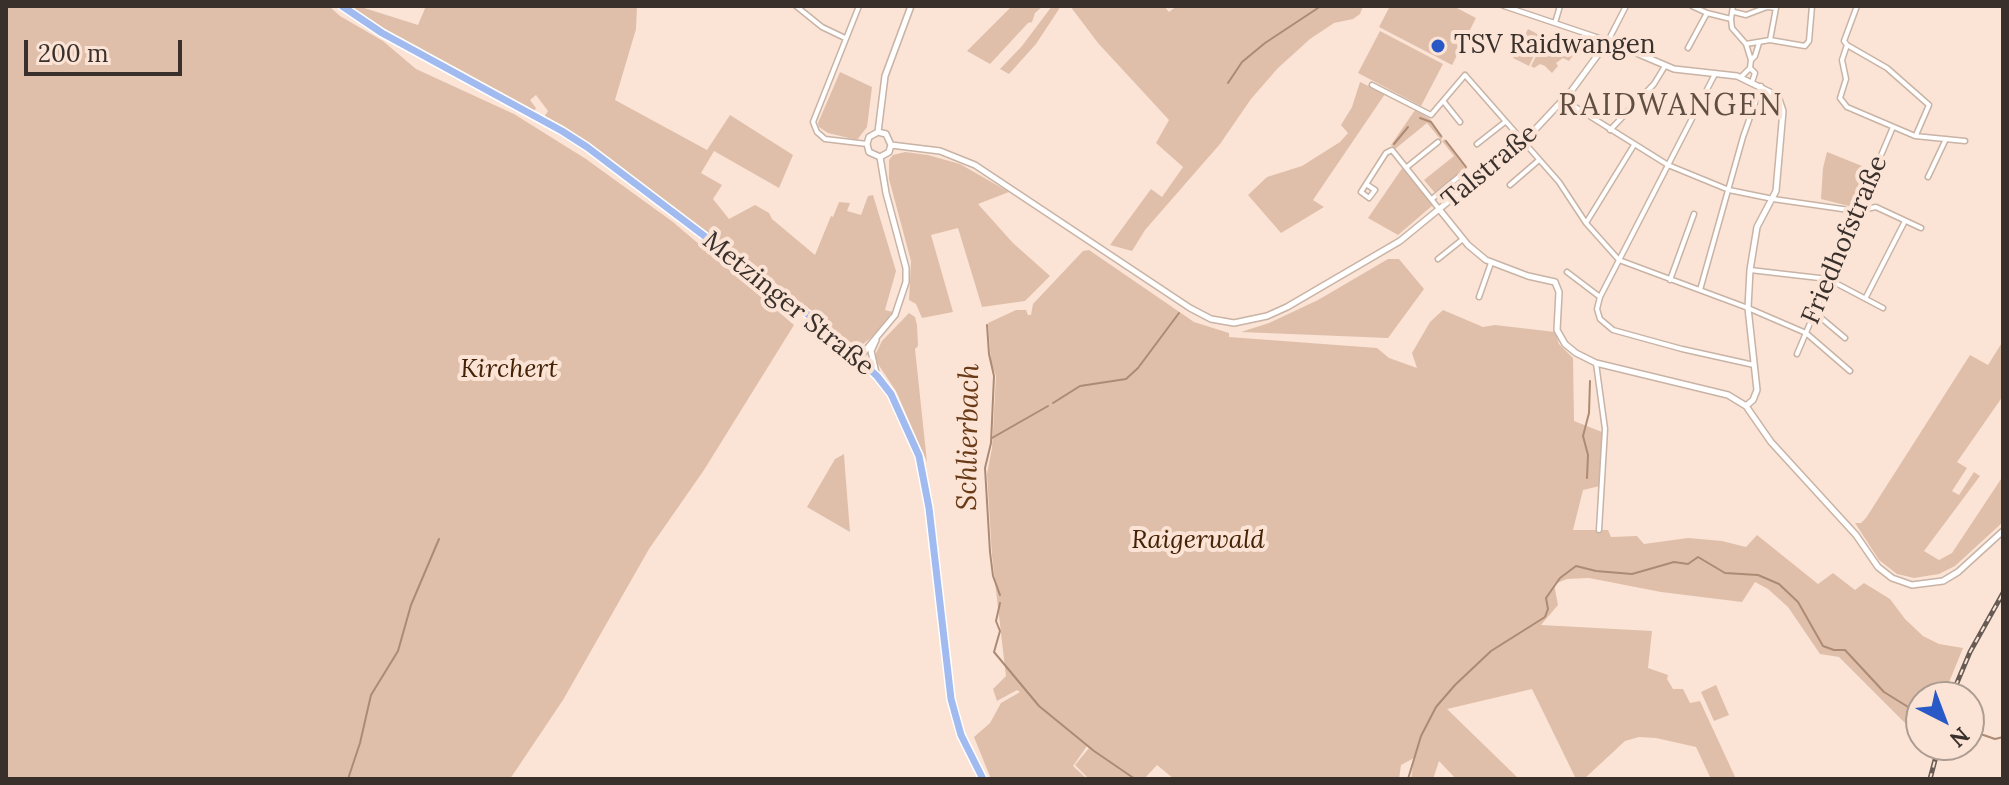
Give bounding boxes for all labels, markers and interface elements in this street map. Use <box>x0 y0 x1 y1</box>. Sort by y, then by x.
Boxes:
scale bar <box>28 24 186 74</box>
place label: TSV Raidwangen <box>1454 30 1656 62</box>
marker: TSV Raidwangen <box>1429 37 1447 55</box>
text: 200 m <box>38 38 108 69</box>
district label: RAIDWANGEN <box>1558 88 1784 124</box>
street label: Talstraße <box>1436 118 1544 216</box>
street label: Friedhofstraße <box>1795 151 1895 329</box>
street label: Metzinger Straße <box>696 225 880 383</box>
park label: Kirchert <box>460 354 558 386</box>
water label: Schlierbach <box>951 363 987 511</box>
park label: Raigerwald <box>1131 525 1265 557</box>
north arrow <box>1905 681 1985 761</box>
text: N <box>1944 721 1975 753</box>

